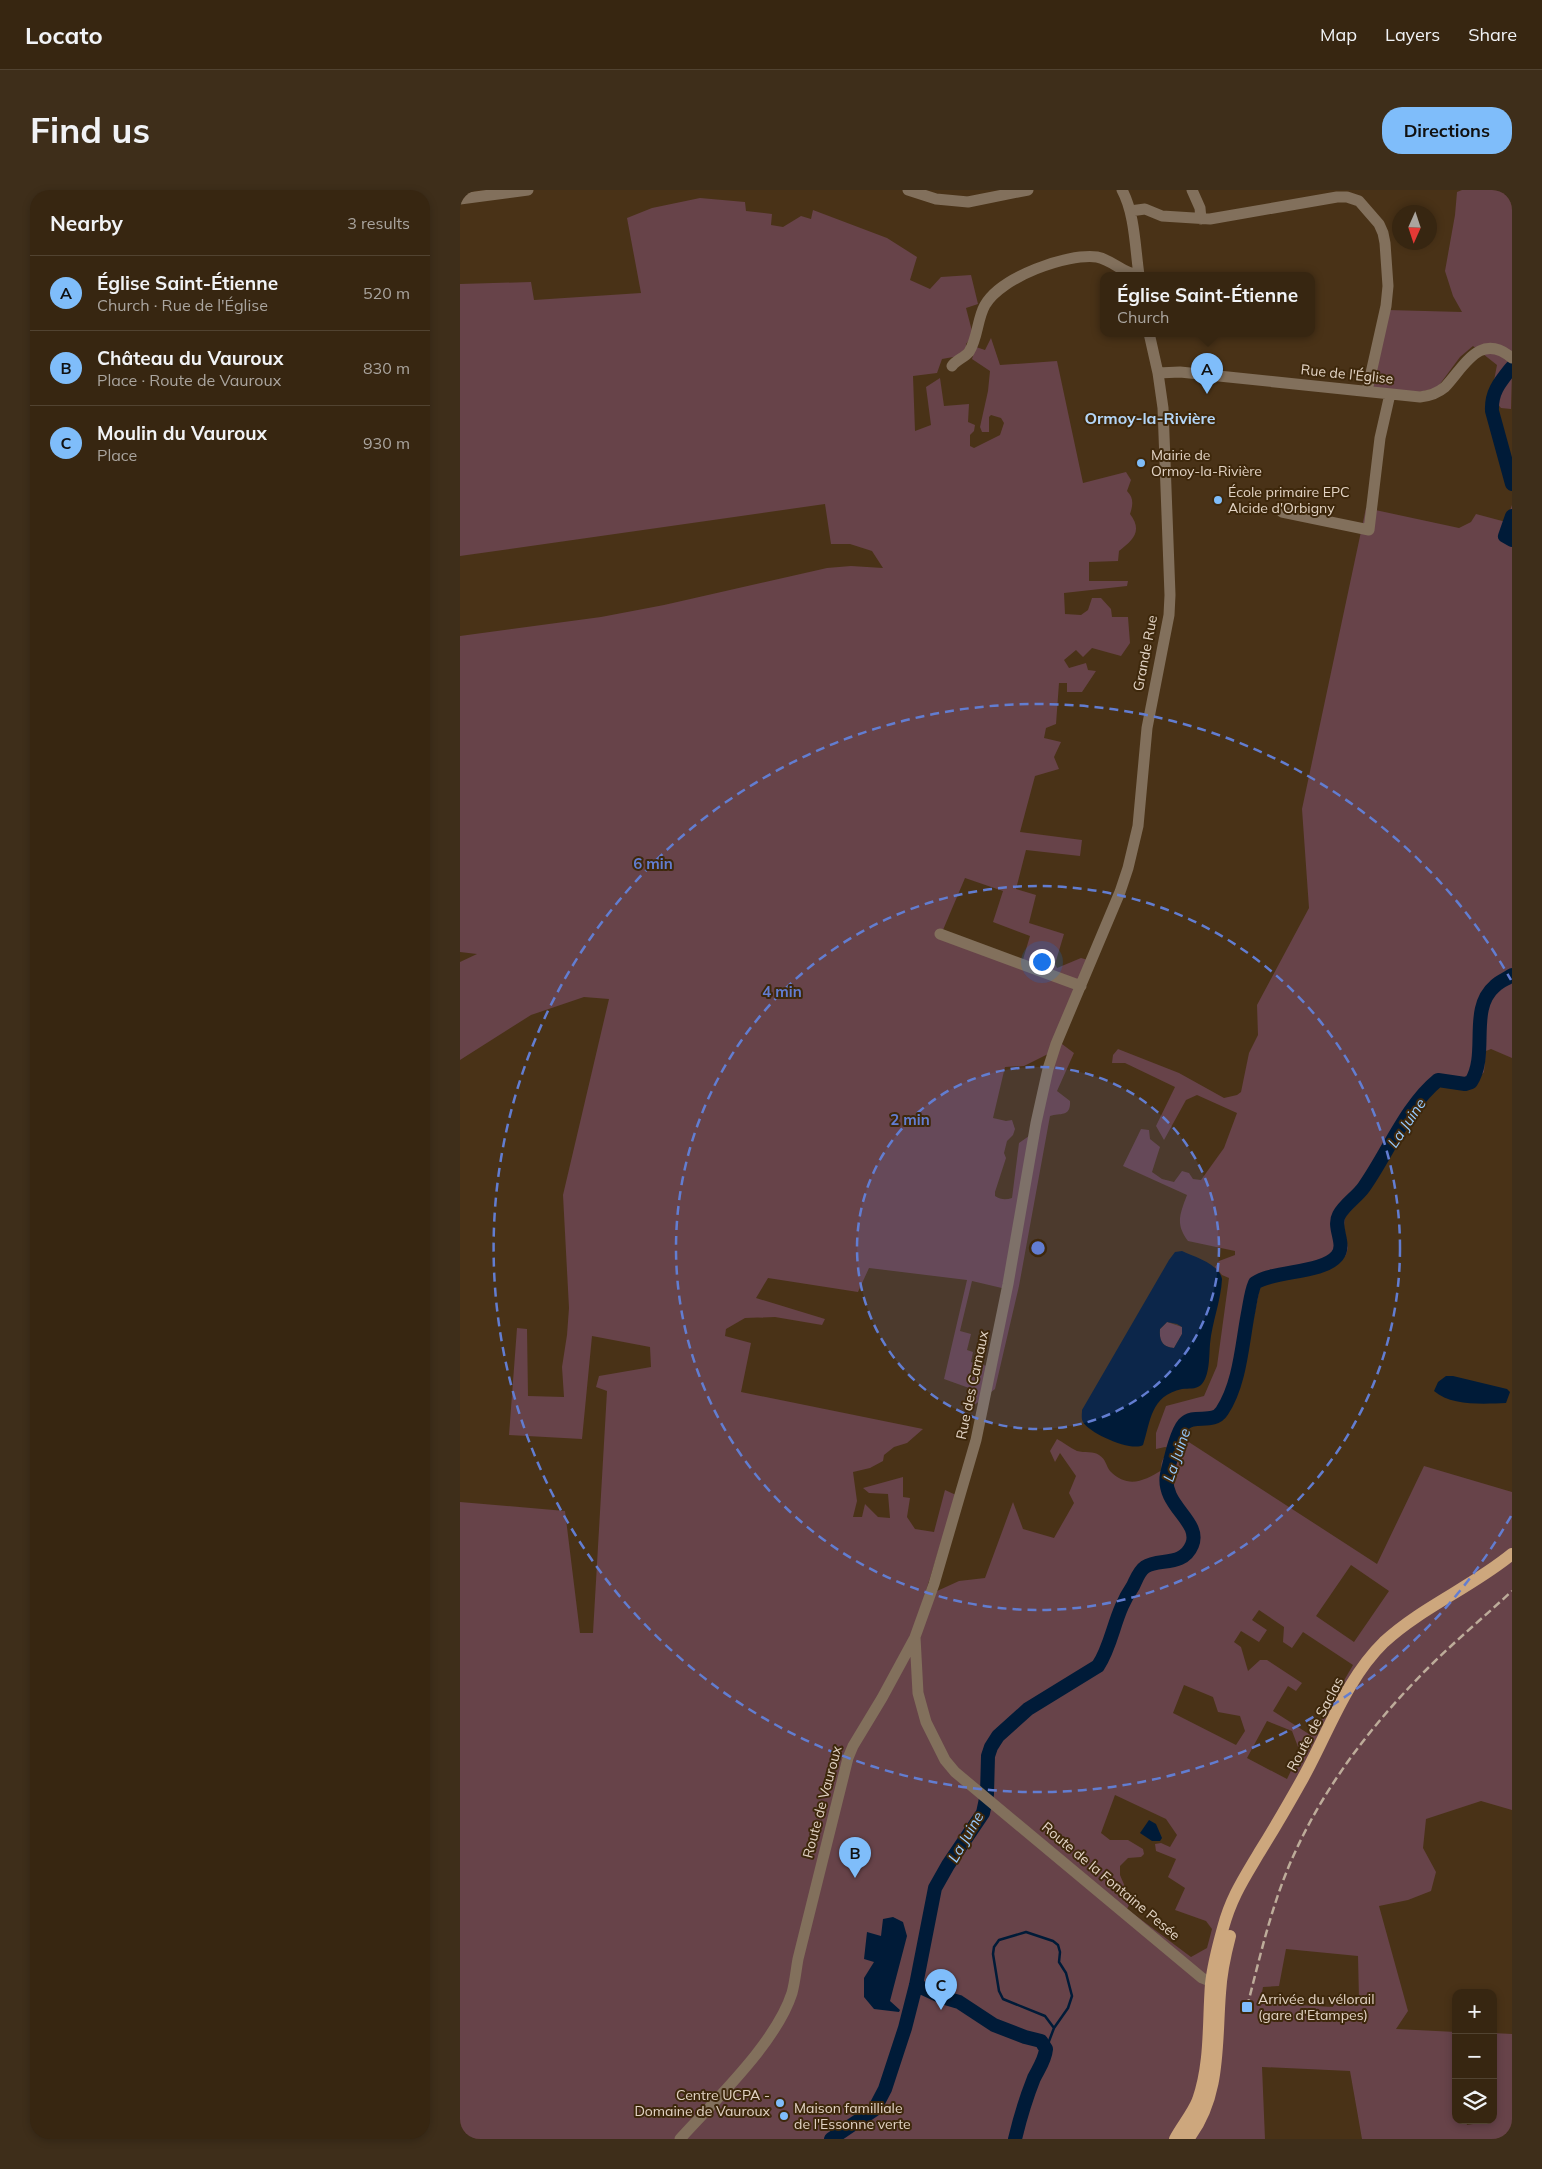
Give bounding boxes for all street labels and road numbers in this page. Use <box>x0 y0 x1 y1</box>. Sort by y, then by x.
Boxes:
street label: Rue de l'Église <box>1300 360 1394 388</box>
street label: Grande Rue <box>1129 614 1161 692</box>
street label: Rue des Carnaux <box>952 1329 992 1441</box>
street label: Route de Saclas <box>1283 1674 1347 1774</box>
street label: Route de Vauroux <box>798 1743 846 1860</box>
street label: Route de la Fontaine Pesée <box>1038 1818 1184 1944</box>

